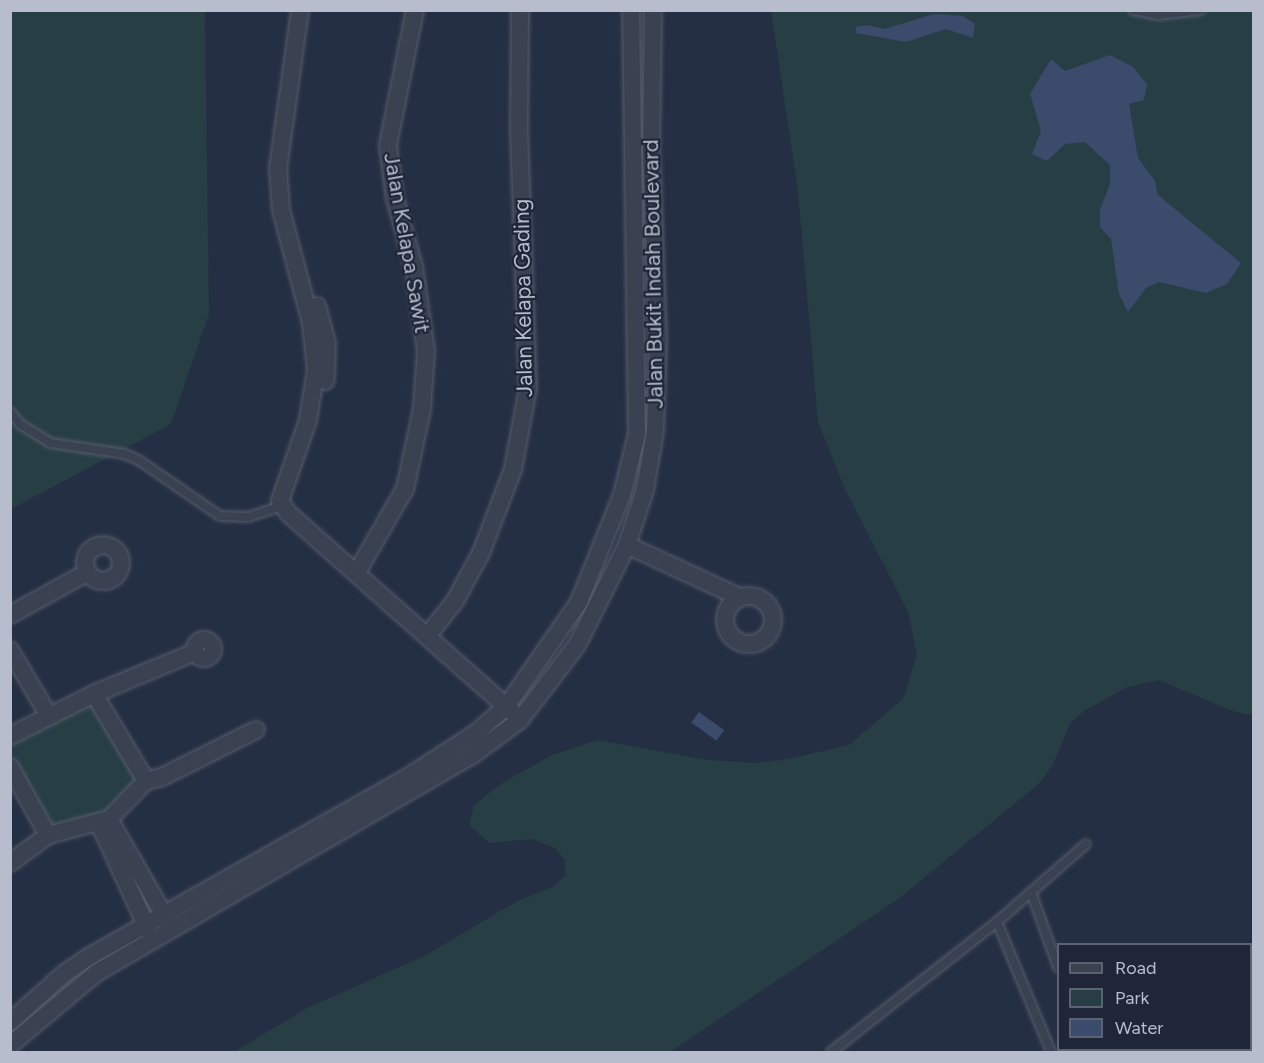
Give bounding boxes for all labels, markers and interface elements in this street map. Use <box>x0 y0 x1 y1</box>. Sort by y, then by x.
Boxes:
street label: Jalan Bukit Indah Boulevard <box>637 139 669 409</box>
street label: Jalan Kelapa Sawit <box>378 151 436 335</box>
street label: Jalan Kelapa Gading <box>508 199 538 397</box>
legend <box>1057 943 1252 1051</box>
text: Road <box>1115 957 1156 979</box>
text: Park <box>1115 987 1149 1009</box>
text: Water <box>1115 1017 1163 1039</box>

